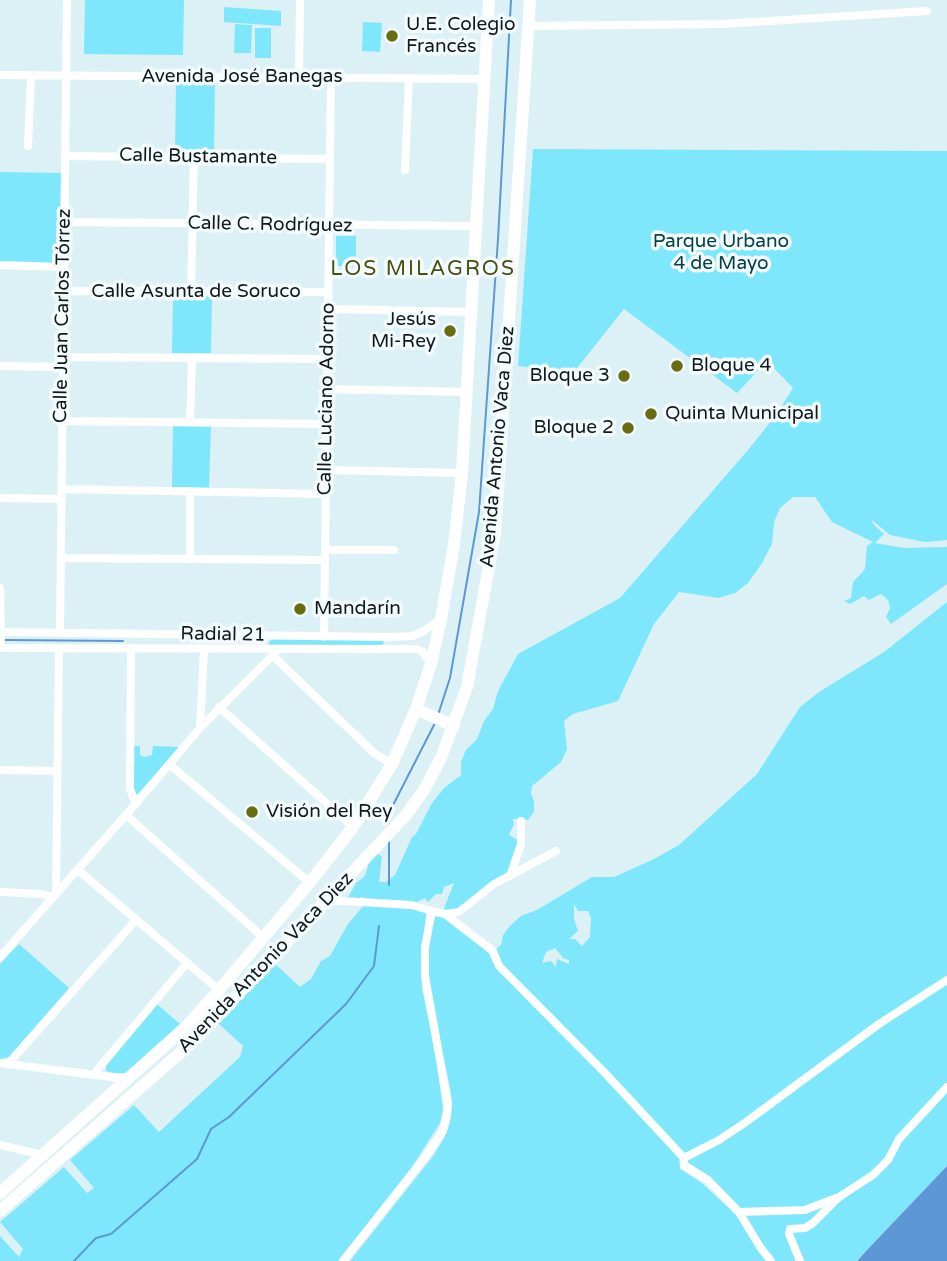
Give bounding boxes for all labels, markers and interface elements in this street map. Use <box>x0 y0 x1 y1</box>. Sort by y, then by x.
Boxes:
place label: U.E. Colegio Francés <box>406 14 516 58</box>
marker: U.E. Colegio Francés <box>384 28 400 44</box>
street label: Avenida José Banegas <box>141 66 343 88</box>
street label: Calle Bustamante <box>119 144 277 170</box>
street label: Calle Juan Carlos Tórrez <box>50 209 76 423</box>
street label: Calle C. Rodríguez <box>187 212 353 238</box>
park label: Parque Urbano 4 de Mayo <box>653 231 789 275</box>
district label: LOS MILAGROS <box>332 256 514 282</box>
street label: Calle Asunta de Soruco <box>91 281 301 303</box>
street label: Calle Luciano Adorno <box>314 302 340 496</box>
place label: Jesús Mi-Rey <box>371 309 436 353</box>
marker: Jesús Mi-Rey <box>442 323 458 339</box>
street label: Avenida Antonio Vaca Diez <box>476 325 520 569</box>
place label: Bloque 4 <box>691 355 772 377</box>
marker: Bloque 4 <box>669 358 685 374</box>
place label: Bloque 3 <box>529 365 610 387</box>
marker: Bloque 3 <box>616 368 632 384</box>
place label: Quinta Municipal <box>665 403 819 425</box>
marker: Quinta Municipal <box>643 406 659 422</box>
place label: Bloque 2 <box>533 417 614 439</box>
marker: Bloque 2 <box>620 420 636 436</box>
place label: Mandarín <box>314 598 401 620</box>
marker: Mandarín <box>292 601 308 617</box>
street label: Radial 21 <box>180 623 266 647</box>
place label: Visión del Rey <box>266 801 392 823</box>
marker: Visión del Rey <box>244 804 260 820</box>
street label: Avenida Antonio Vaca Diez <box>174 868 358 1058</box>

